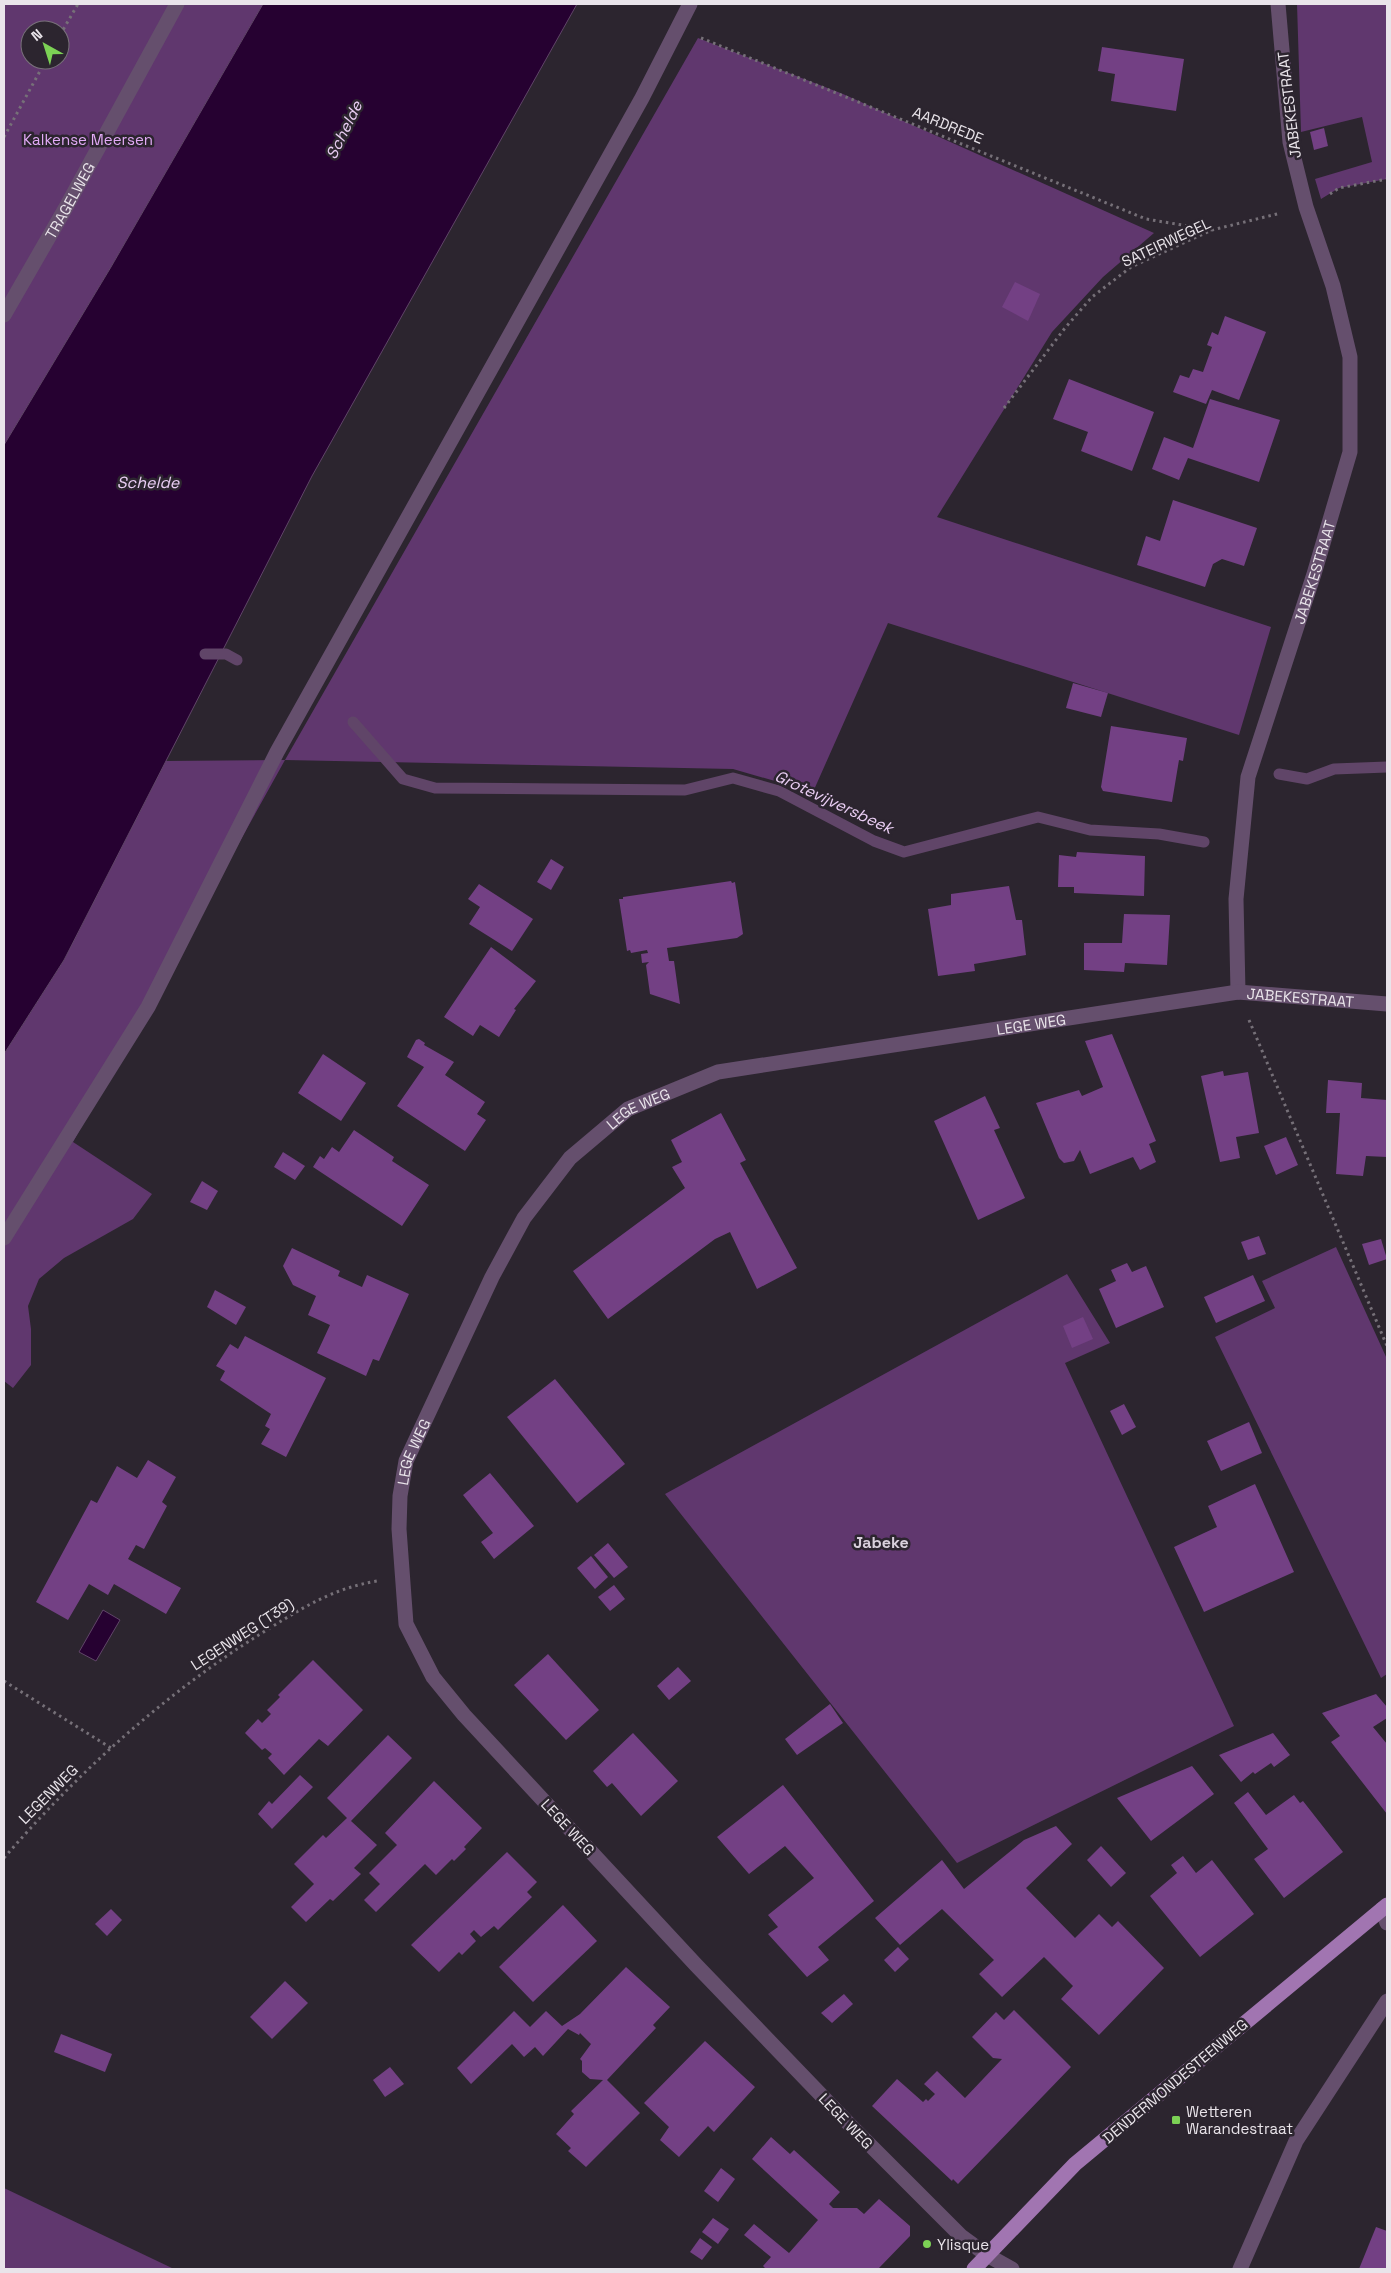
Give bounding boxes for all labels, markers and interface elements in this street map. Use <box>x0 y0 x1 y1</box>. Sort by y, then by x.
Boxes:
north arrow <box>20 20 70 70</box>
text: N <box>28 25 46 45</box>
street label: JABEKESTRAAT <box>1273 50 1305 159</box>
water label: Schelde <box>321 97 367 163</box>
street label: AARDREDE <box>910 102 986 148</box>
park label: Kalkense Meersen <box>23 130 153 149</box>
street label: TRAGELWEG <box>40 159 98 242</box>
street label: SATEIRWEGEL <box>1118 213 1214 271</box>
water label: Schelde <box>117 472 180 493</box>
street label: JABEKESTRAAT <box>1289 518 1339 626</box>
water label: Grotevijversbeek <box>771 765 899 840</box>
street label: JABEKESTRAAT <box>1246 983 1355 1011</box>
street label: LEGE WEG <box>995 1009 1067 1039</box>
street label: LEGE WEG <box>602 1083 672 1133</box>
street label: LEGE WEG <box>393 1415 434 1487</box>
district label: Jabeke <box>853 1532 909 1553</box>
street label: LEGENWEG (T39) <box>187 1594 297 1675</box>
street label: LEGENWEG <box>14 1760 82 1828</box>
street label: LEGE WEG <box>537 1795 599 1859</box>
street label: DENDERMONDESTEENWEG <box>1099 2015 1251 2147</box>
street label: LEGE WEG <box>815 2089 877 2153</box>
place label: Wetteren Warandestraat <box>1186 2102 1293 2138</box>
marker: Wetteren Warandestraat <box>1170 2114 1182 2126</box>
place label: Ylisque <box>937 2235 989 2254</box>
marker: Ylisque <box>921 2238 933 2250</box>

